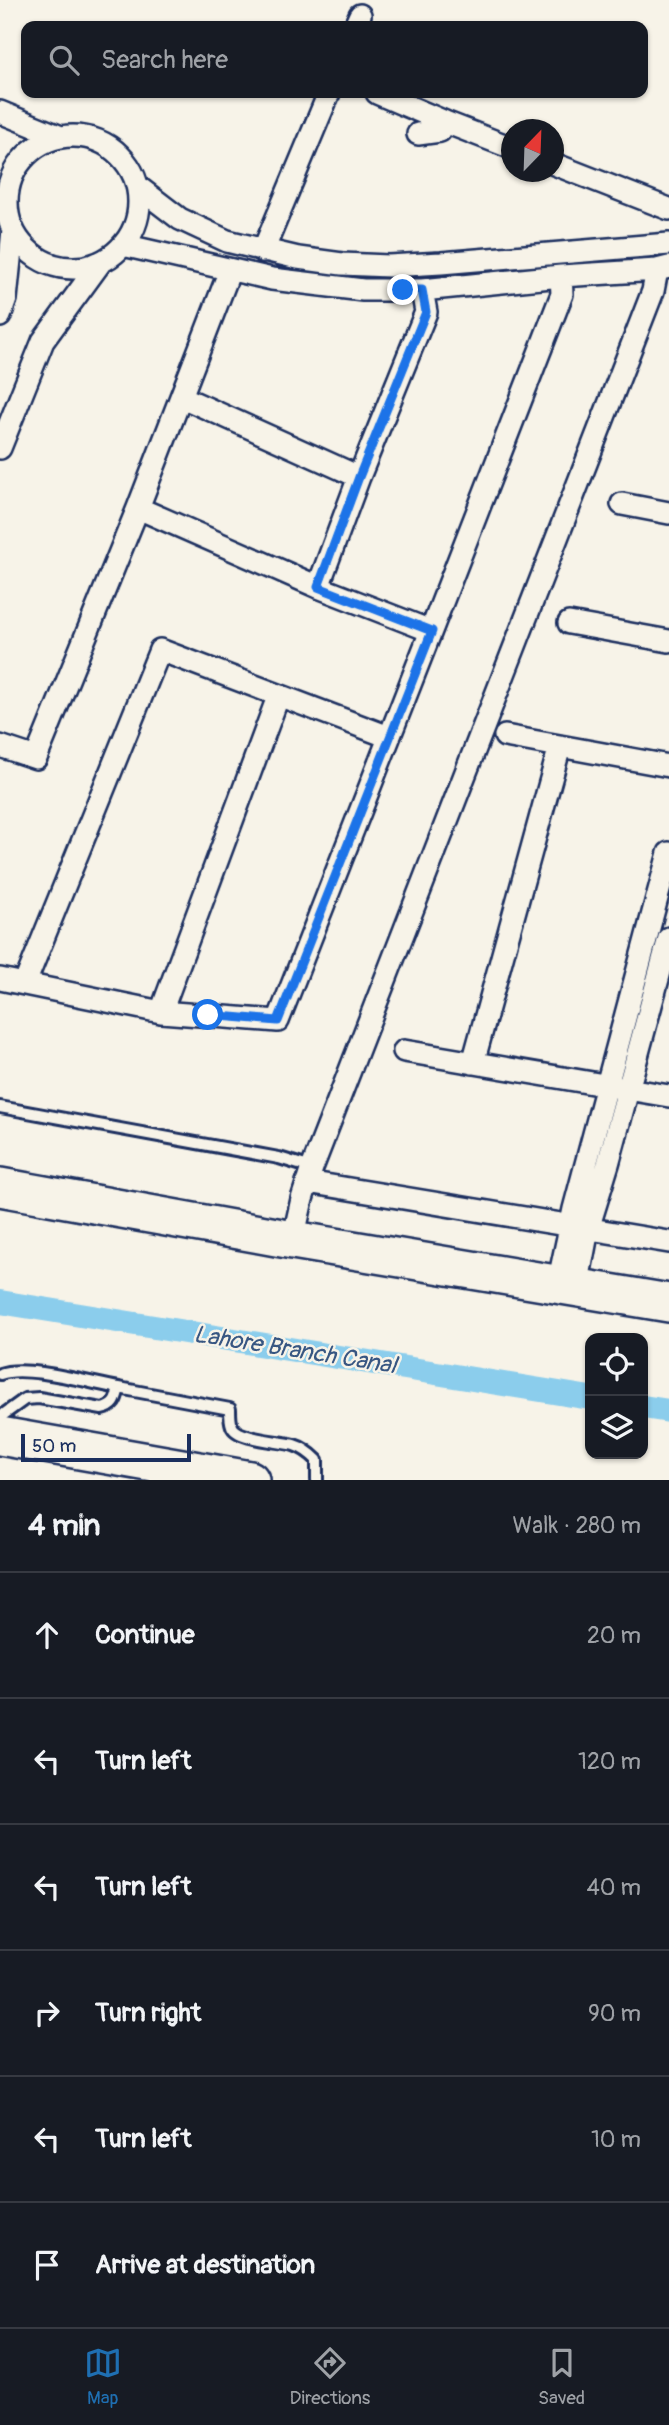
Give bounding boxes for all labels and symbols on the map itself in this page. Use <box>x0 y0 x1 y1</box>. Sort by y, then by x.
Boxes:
north arrow <box>501 119 564 182</box>
route end <box>387 274 418 305</box>
route start <box>192 999 223 1030</box>
water label: Lahore Branch Canal <box>192 1320 401 1381</box>
scale bar <box>21 1431 191 1463</box>

